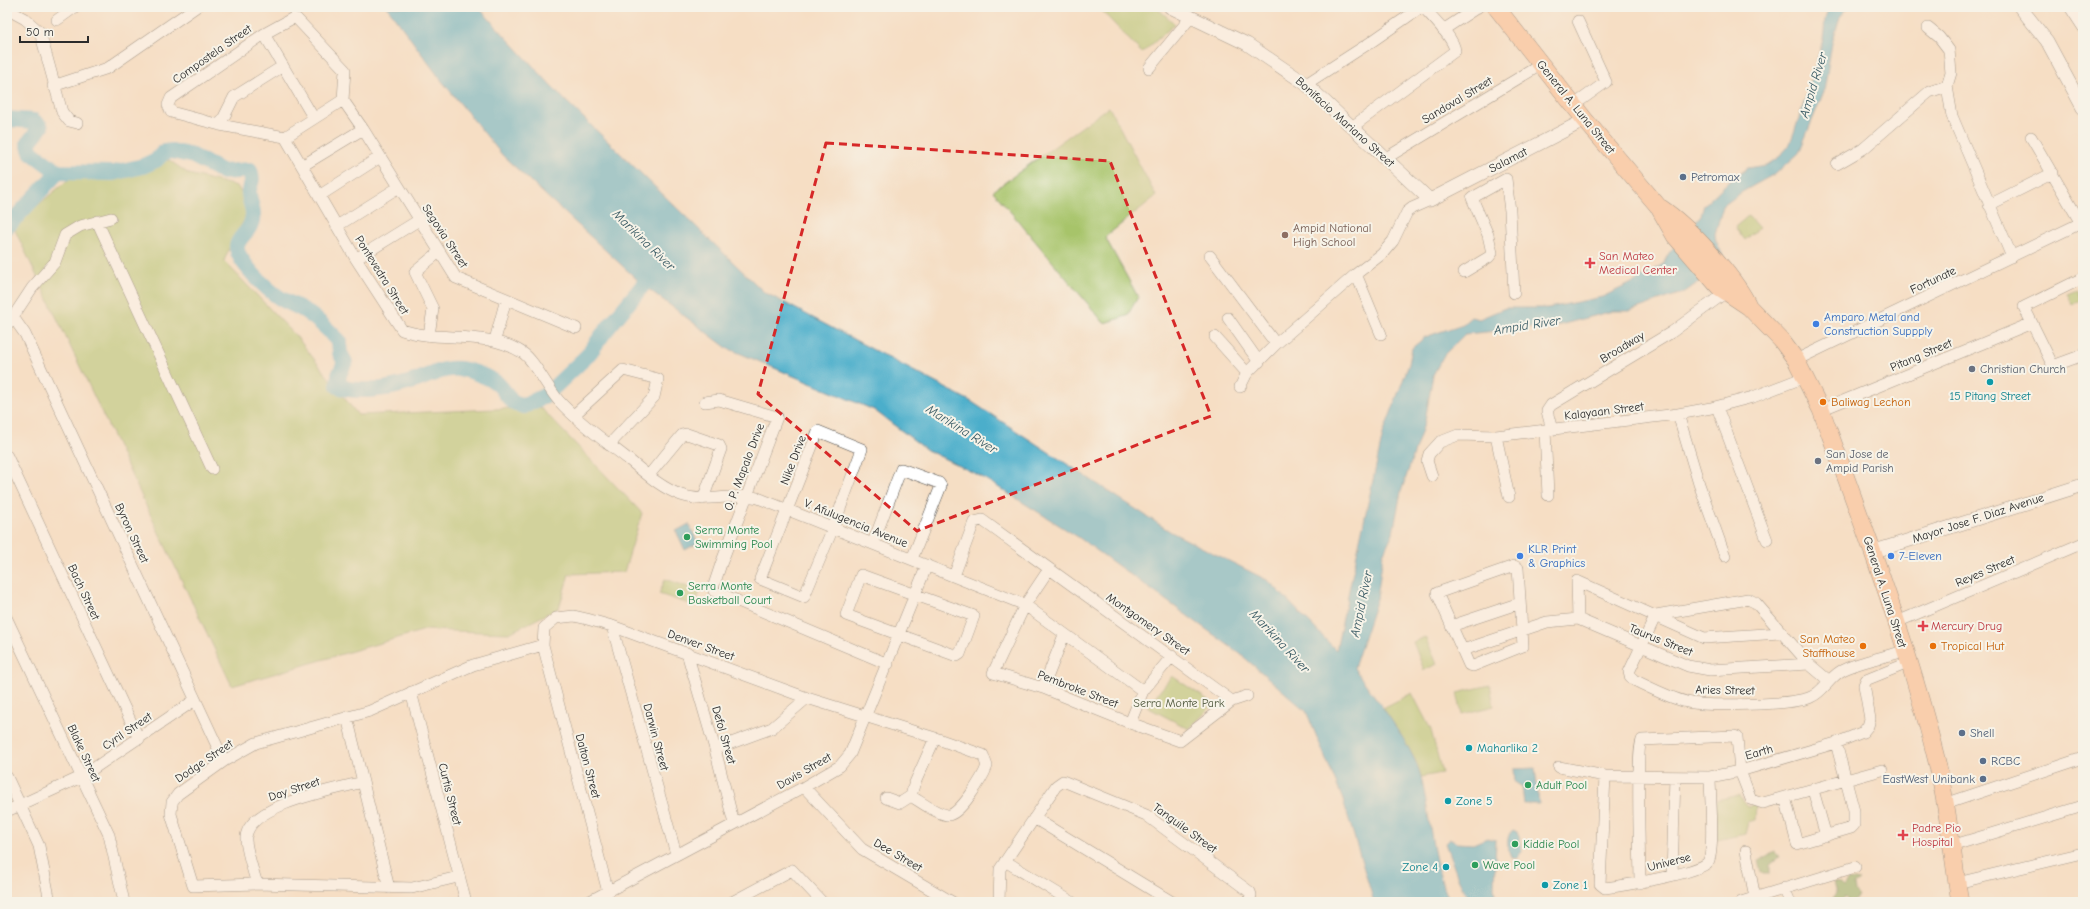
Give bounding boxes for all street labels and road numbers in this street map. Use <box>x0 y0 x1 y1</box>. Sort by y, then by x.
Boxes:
street label: Compostela Street <box>170 21 255 86</box>
street label: General A. Luna Street <box>1534 57 1618 157</box>
street label: Sandoval Street <box>1419 73 1495 127</box>
street label: Bonifacio Mariano Street <box>1293 74 1398 171</box>
street label: Salamat <box>1486 144 1530 176</box>
street label: Segovia Street <box>419 201 471 271</box>
street label: Pontevedra Street <box>352 233 412 317</box>
street label: Fortunate <box>1908 263 1958 297</box>
street label: Broadway <box>1597 328 1647 366</box>
street label: Pitang Street <box>1888 335 1955 374</box>
street label: Kalayaan Street <box>1563 399 1645 423</box>
street label: O. P. Mapalo Drive <box>721 421 767 513</box>
street label: Nike Drive <box>777 433 809 487</box>
street label: Mayor Jose F. Diaz Avenue <box>1910 490 2046 546</box>
street label: V. Afulugencia Avenue <box>802 496 910 550</box>
street label: Byron Street <box>112 501 152 566</box>
street label: General A. Luna Street <box>1860 535 1910 650</box>
street label: Reyes Street <box>1953 552 2017 590</box>
street label: Bach Street <box>65 562 103 623</box>
street label: Montgomery Street <box>1103 590 1193 658</box>
street label: Taurus Street <box>1627 621 1695 659</box>
street label: Denver Street <box>666 626 737 664</box>
street label: Pembroke Street <box>1036 667 1121 711</box>
street label: Aries Street <box>1695 682 1755 698</box>
street label: Darwin Street <box>640 702 672 773</box>
street label: Defol Street <box>709 704 739 766</box>
street label: Cyril Street <box>99 709 155 753</box>
street label: Blake Street <box>65 722 104 785</box>
street label: Dalton Street <box>573 732 604 800</box>
street label: Dodge Street <box>172 736 236 785</box>
street label: Earth <box>1744 741 1774 763</box>
street label: Davis Street <box>774 750 834 792</box>
street label: Curtis Street <box>436 762 465 827</box>
street label: Day Street <box>267 774 322 804</box>
street label: Tanguile Street <box>1150 800 1220 856</box>
street label: Dee Street <box>871 836 925 875</box>
street label: Universe <box>1646 850 1692 874</box>

